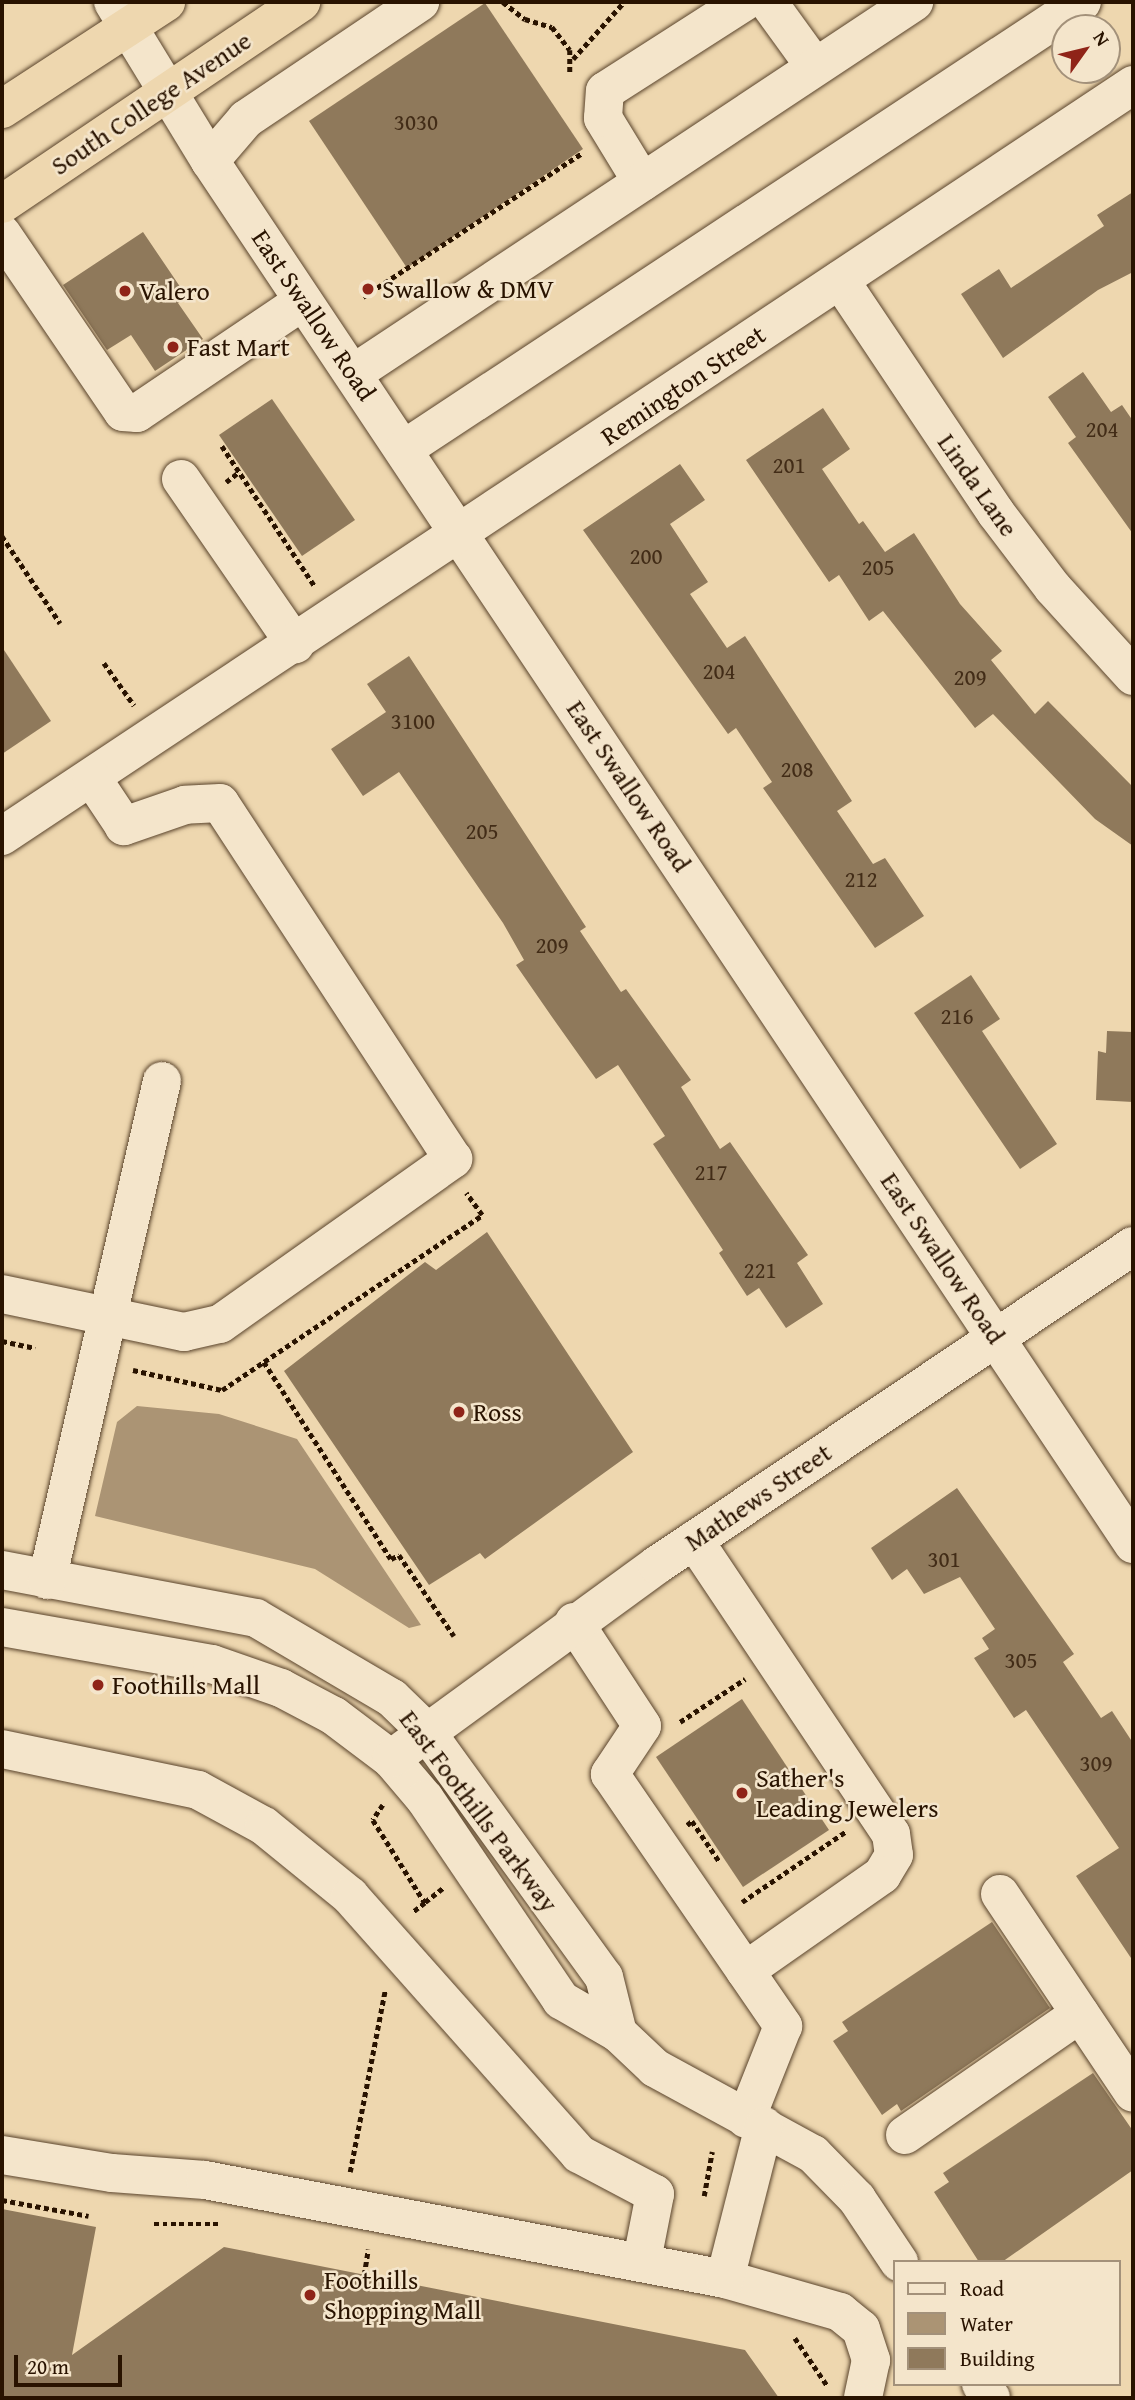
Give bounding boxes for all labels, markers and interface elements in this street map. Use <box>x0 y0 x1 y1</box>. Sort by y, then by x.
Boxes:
north arrow <box>1051 14 1121 84</box>
street label: South College Avenue <box>45 25 257 181</box>
text: N <box>1087 25 1117 51</box>
house number: 3030 <box>394 108 438 136</box>
street label: East Swallow Road <box>245 223 383 407</box>
place label: Swallow & DMV <box>382 273 554 305</box>
place label: Valero <box>139 275 210 307</box>
marker: Swallow & DMV <box>360 281 376 297</box>
marker: Valero <box>117 283 133 299</box>
street label: Remington Street <box>595 318 771 452</box>
place label: Fast Mart <box>187 331 290 363</box>
marker: Fast Mart <box>165 339 181 355</box>
house number: 204 <box>1085 415 1119 443</box>
street label: Linda Lane <box>931 428 1025 542</box>
house number: 201 <box>772 451 806 479</box>
house number: 200 <box>629 542 663 570</box>
house number: 205 <box>861 553 895 581</box>
house number: 204 <box>702 657 736 685</box>
house number: 209 <box>953 663 987 691</box>
street label: East Swallow Road <box>560 694 698 878</box>
house number: 3100 <box>391 707 435 735</box>
house number: 208 <box>780 755 814 783</box>
house number: 205 <box>465 817 499 845</box>
house number: 212 <box>844 865 878 893</box>
house number: 209 <box>535 931 569 959</box>
house number: 216 <box>940 1002 974 1030</box>
house number: 217 <box>694 1158 728 1186</box>
street label: East Swallow Road <box>874 1166 1012 1350</box>
house number: 221 <box>743 1256 777 1284</box>
place label: Ross <box>473 1396 522 1428</box>
marker: Ross <box>451 1404 467 1420</box>
street label: Mathews Street <box>679 1437 837 1557</box>
house number: 301 <box>927 1545 961 1573</box>
house number: 305 <box>1004 1646 1038 1674</box>
place label: Foothills Mall <box>112 1669 260 1701</box>
marker: Foothills Mall <box>90 1677 106 1693</box>
street label: East Foothills Parkway <box>393 1704 565 1918</box>
house number: 309 <box>1079 1749 1113 1777</box>
place label: Sather's Leading Jewelers <box>756 1762 939 1824</box>
marker: Sather's Leading Jewelers <box>734 1785 750 1801</box>
legend <box>894 2260 1121 2386</box>
place label: Foothills Shopping Mall <box>324 2264 481 2326</box>
text: Road <box>960 2273 1004 2304</box>
marker: Foothills Shopping Mall <box>302 2287 318 2303</box>
text: Water <box>960 2308 1013 2339</box>
scale bar <box>18 2340 126 2384</box>
text: Building <box>960 2343 1034 2374</box>
text: 20 m <box>27 2351 69 2382</box>

